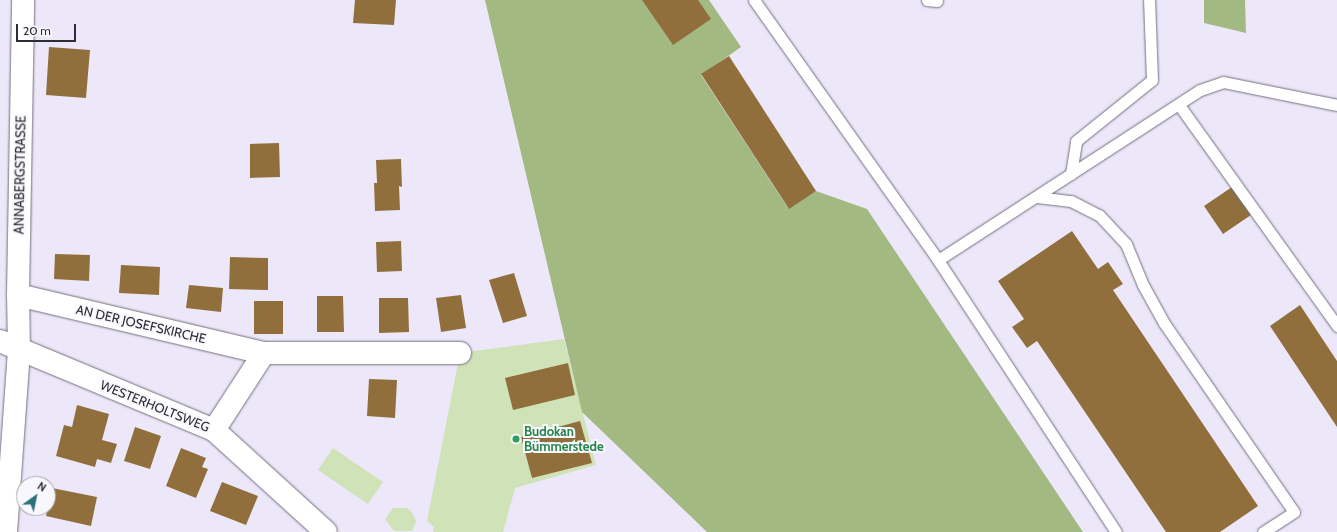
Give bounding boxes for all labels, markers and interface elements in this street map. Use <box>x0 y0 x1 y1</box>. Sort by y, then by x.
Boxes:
scale bar <box>18 16 78 42</box>
text: 20 m <box>23 23 51 38</box>
street label: ANNABERGSTRASSE <box>11 116 29 234</box>
street label: AN DER JOSEFSKIRCHE <box>74 301 208 347</box>
street label: WESTERHOLTSWEG <box>98 377 212 435</box>
place label: Budokan Bümmerstede <box>524 424 604 455</box>
marker: Budokan Bümmerstede <box>511 434 521 444</box>
north arrow <box>16 476 56 516</box>
text: N <box>35 479 49 495</box>

